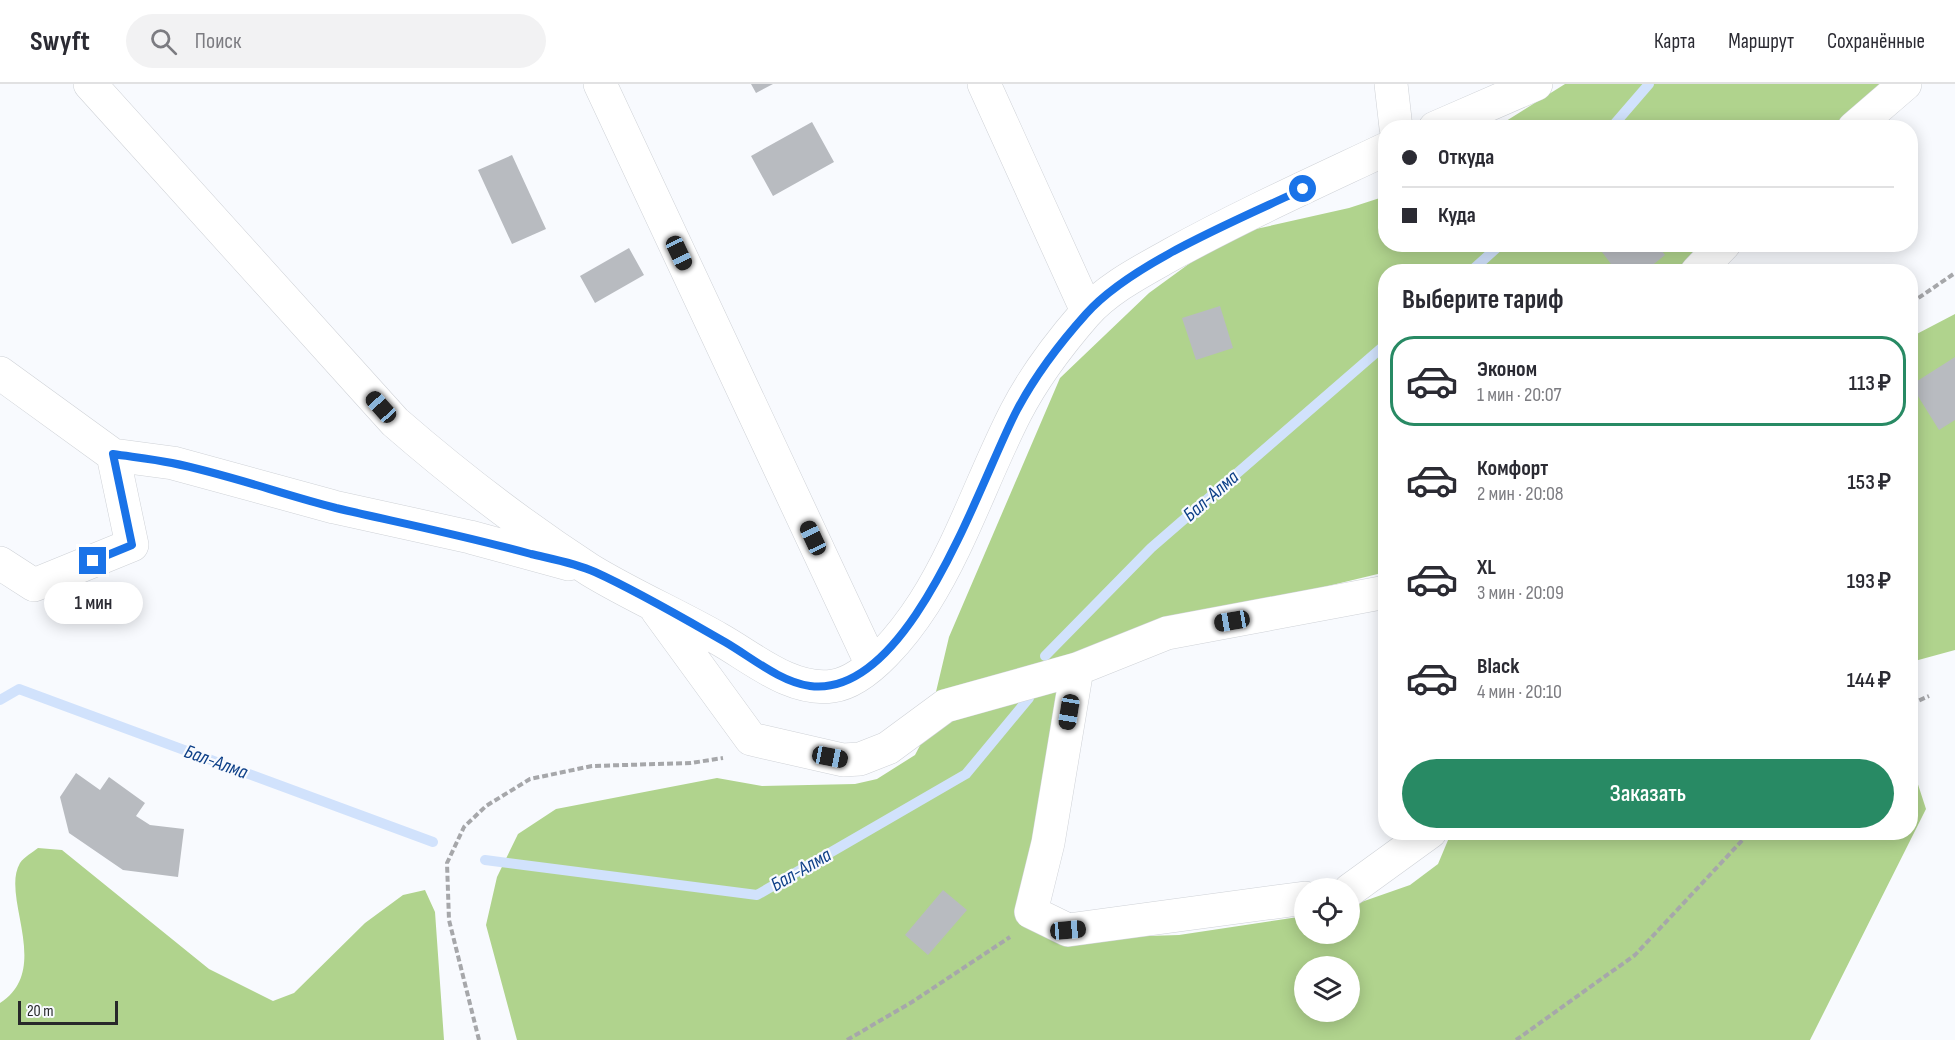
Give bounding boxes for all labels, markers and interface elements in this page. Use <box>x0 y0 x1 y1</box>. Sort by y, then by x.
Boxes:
search box <box>126 14 546 68</box>
text: Swyft <box>30 25 90 58</box>
icon: search <box>147 25 180 58</box>
text: Поиск <box>195 28 241 55</box>
text: Карта <box>1654 29 1695 54</box>
text: Маршрут <box>1728 29 1794 54</box>
text: Сохранённые <box>1827 29 1925 54</box>
text: Откуда <box>1438 144 1494 171</box>
route start <box>1289 175 1316 202</box>
text: Куда <box>1438 202 1476 229</box>
car <box>663 233 695 273</box>
text: Выберите тариф <box>1402 284 1564 316</box>
icon: car <box>1405 354 1459 408</box>
text: Эконом <box>1477 356 1537 383</box>
text: 113 ₽ <box>1849 370 1891 397</box>
text: 1 мин · 20:07 <box>1477 383 1562 407</box>
car <box>362 388 400 426</box>
icon: car <box>1405 453 1459 507</box>
text: Комфорт <box>1477 455 1548 482</box>
water label: Бал-Алма <box>1178 465 1244 527</box>
text: 153 ₽ <box>1848 469 1891 496</box>
text: 2 мин · 20:08 <box>1477 482 1564 506</box>
car <box>797 518 829 558</box>
route end <box>79 547 106 574</box>
icon: car <box>1405 552 1459 606</box>
text: XL <box>1477 554 1496 581</box>
text: 193 ₽ <box>1847 568 1891 595</box>
text: 3 мин · 20:09 <box>1477 581 1564 605</box>
callout: 1 мин <box>44 582 142 624</box>
text: 1 мин <box>75 591 112 615</box>
car <box>1213 609 1251 633</box>
icon: car <box>1405 651 1459 705</box>
text: Black <box>1477 653 1519 680</box>
text: 144 ₽ <box>1847 667 1891 694</box>
text: 4 мин · 20:10 <box>1477 680 1562 704</box>
car <box>1057 693 1081 731</box>
water label: Бал-Алма <box>181 739 251 785</box>
car <box>811 745 849 769</box>
button: Заказать <box>1402 759 1894 828</box>
water label: Бал-Алма <box>766 843 836 897</box>
map controls <box>1294 878 1360 1022</box>
button: locate <box>1294 878 1360 944</box>
car <box>1049 919 1087 941</box>
button: layers <box>1294 956 1360 1022</box>
scale bar <box>18 998 118 1026</box>
text: 20 m <box>27 1002 54 1021</box>

